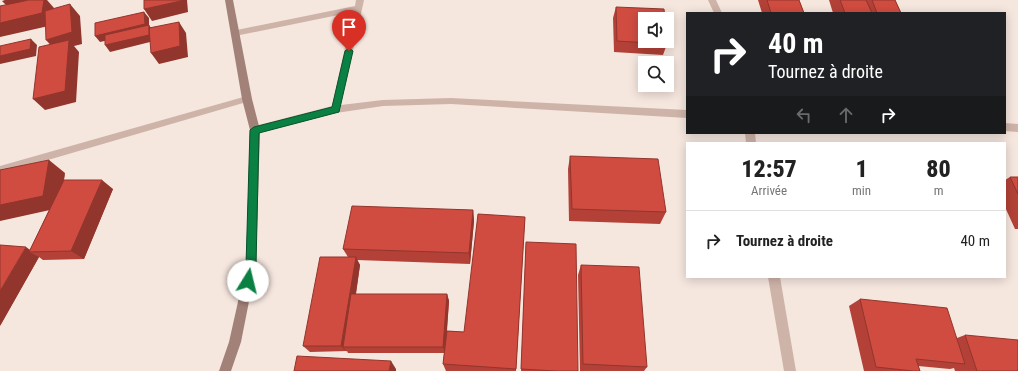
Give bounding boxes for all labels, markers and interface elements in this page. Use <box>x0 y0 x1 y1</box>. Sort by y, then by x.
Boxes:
pin <box>332 10 366 51</box>
map controls <box>638 12 674 92</box>
button: sound <box>638 12 674 48</box>
icon: arrive <box>338 16 360 38</box>
text: 40 m <box>768 27 824 60</box>
icon: right <box>702 28 754 80</box>
button: search <box>638 56 674 92</box>
text: Tournez à droite <box>768 61 883 82</box>
icon: left <box>793 104 815 126</box>
icon: ahead <box>835 104 857 126</box>
icon: right <box>877 104 899 126</box>
text: 12:57 <box>741 155 797 183</box>
text: 1 <box>855 155 868 183</box>
text: 80 <box>926 155 951 183</box>
text: Arrivée <box>751 183 787 198</box>
text: min <box>852 183 871 198</box>
text: m <box>934 183 943 198</box>
icon: right <box>702 230 724 252</box>
text: Tournez à droite <box>736 232 833 250</box>
text: 40 m <box>960 232 990 250</box>
position arrow <box>227 260 269 302</box>

